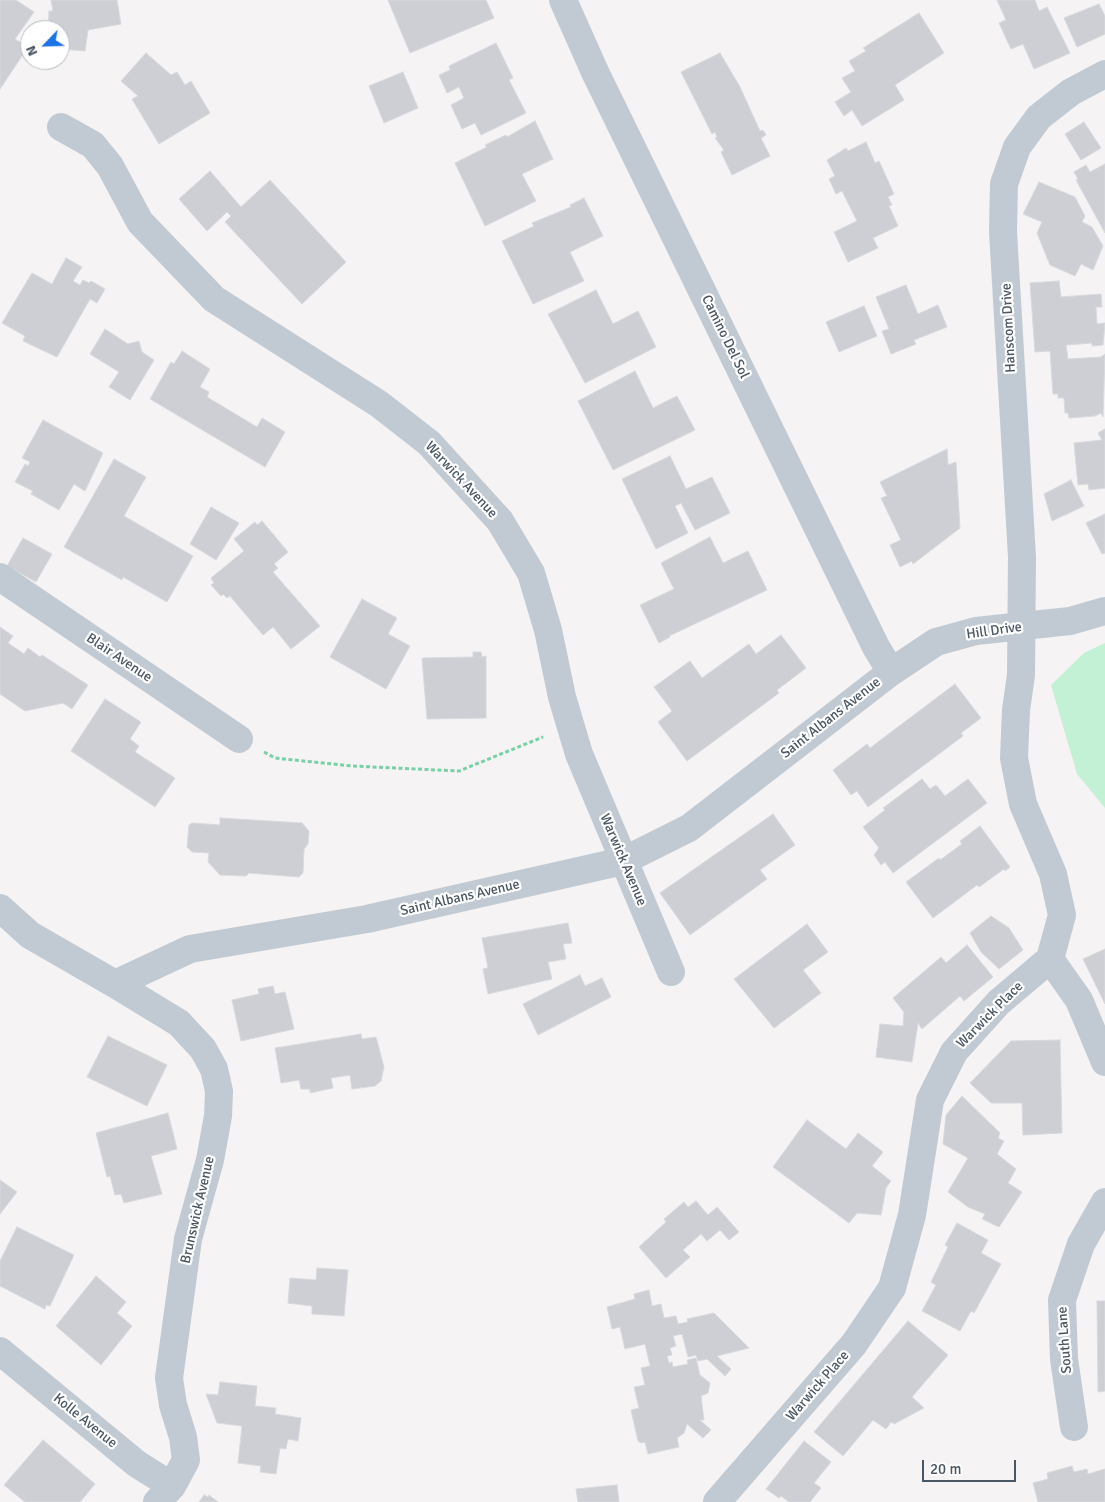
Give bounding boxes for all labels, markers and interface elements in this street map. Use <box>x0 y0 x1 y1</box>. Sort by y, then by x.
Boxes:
north arrow <box>20 20 70 70</box>
text: N <box>22 43 42 59</box>
street label: Hanscom Drive <box>998 283 1020 373</box>
street label: Camino Del Sol <box>698 292 752 382</box>
street label: Warwick Avenue <box>421 438 501 522</box>
street label: Hill Drive <box>965 619 1023 643</box>
street label: Blair Avenue <box>83 630 155 686</box>
street label: Saint Albans Avenue <box>778 674 884 762</box>
street label: Warwick Avenue <box>596 811 650 909</box>
street label: Saint Albans Avenue <box>399 876 521 920</box>
street label: Warwick Place <box>953 978 1027 1052</box>
street label: Brunswick Avenue <box>178 1155 218 1265</box>
street label: South Lane <box>1054 1306 1076 1374</box>
street label: Warwick Place <box>783 1348 853 1424</box>
street label: Kolle Avenue <box>50 1390 120 1452</box>
scale bar <box>925 1450 1019 1482</box>
text: 20 m <box>930 1460 961 1478</box>

